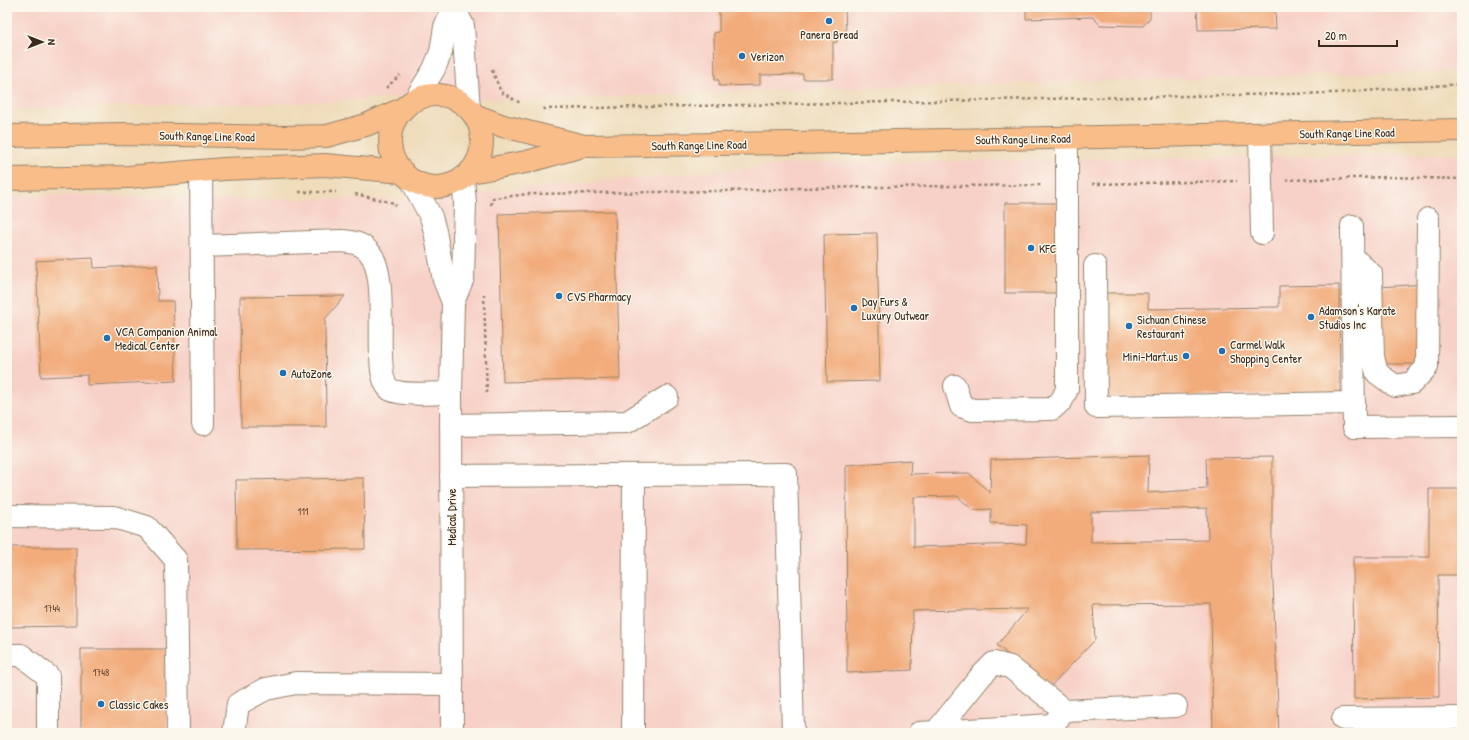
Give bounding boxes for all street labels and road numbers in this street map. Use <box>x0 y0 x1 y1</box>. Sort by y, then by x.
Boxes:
street label: South Range Line Road <box>1299 124 1395 142</box>
street label: South Range Line Road <box>159 127 255 145</box>
street label: South Range Line Road <box>975 130 1071 148</box>
street label: South Range Line Road <box>651 136 747 154</box>
street label: Medical Drive <box>443 488 460 546</box>

